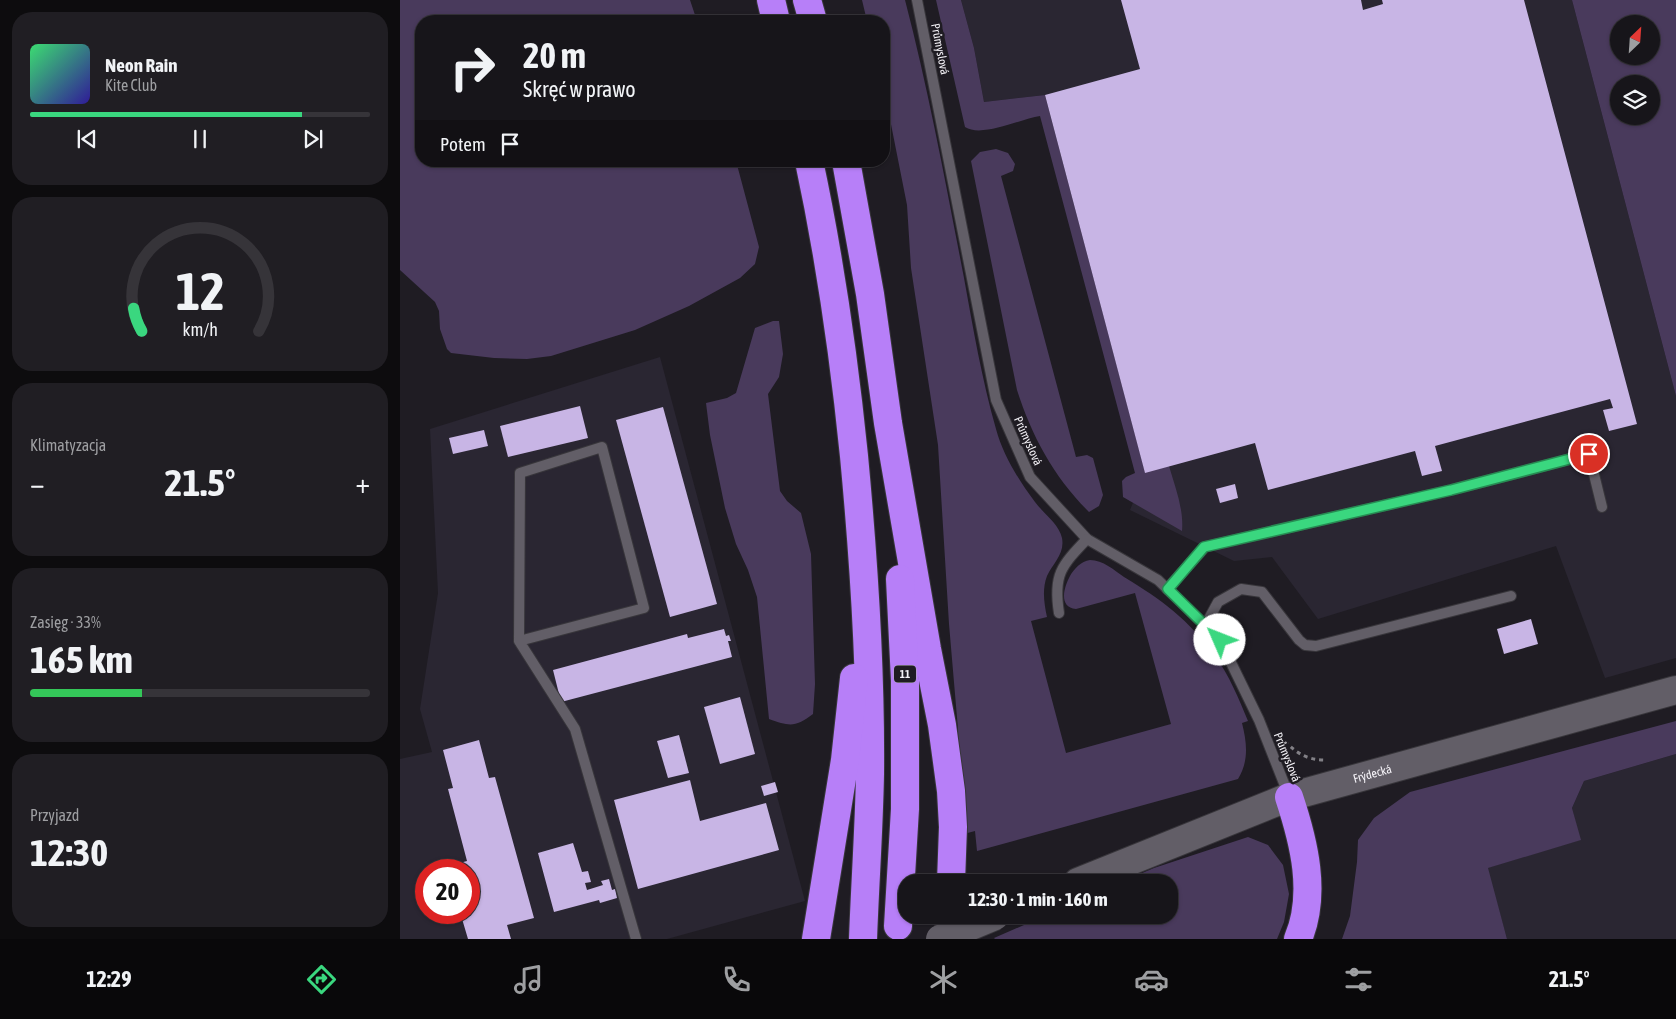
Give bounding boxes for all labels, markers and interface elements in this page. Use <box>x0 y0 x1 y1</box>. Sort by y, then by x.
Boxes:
north arrow <box>1610 15 1660 65</box>
map controls <box>1610 15 1660 125</box>
street label: Průmyslová <box>928 22 952 76</box>
icon: right <box>440 35 505 100</box>
text: 20 m <box>523 35 586 75</box>
text: Neon Rain <box>105 54 177 76</box>
button: layers <box>1610 75 1660 125</box>
text: Kite Club <box>105 76 157 94</box>
text: Skręć w prawo <box>523 76 636 102</box>
icon: previous <box>73 125 101 153</box>
icon: pause <box>186 125 214 153</box>
icon: next <box>299 125 327 153</box>
icon: arrive <box>496 130 524 158</box>
text: Potem <box>440 133 486 155</box>
text: 12 <box>176 261 224 321</box>
text: km/h <box>182 319 218 340</box>
street label: Průmyslová <box>1011 414 1045 468</box>
pin <box>1568 433 1610 475</box>
text: Klimatyzacja <box>30 436 106 454</box>
icon: arrive <box>1575 440 1603 468</box>
text: 21.5° <box>165 461 235 504</box>
text: − <box>30 467 45 499</box>
text: + <box>355 467 370 499</box>
text: Zasięg · 33% <box>30 613 101 631</box>
position arrow <box>1193 613 1245 665</box>
text: 165 km <box>30 638 133 681</box>
road number: 11 <box>894 666 916 682</box>
street label: Průmyslová <box>1271 730 1303 784</box>
street label: Frýdecká <box>1352 762 1393 786</box>
text: Przyjazd <box>30 806 79 824</box>
text: 12:30 <box>30 831 108 874</box>
speed limit sign: 20 <box>415 859 480 924</box>
text: 12:30 · 1 min · 160 m <box>968 888 1108 910</box>
icon: directions <box>304 962 339 997</box>
icon: music <box>511 962 546 997</box>
icon: phone <box>719 962 754 997</box>
icon: climate <box>926 962 961 997</box>
icon: car <box>1134 962 1169 997</box>
icon: filters <box>1341 962 1376 997</box>
text: 12:29 <box>86 966 132 992</box>
text: 21.5° <box>1549 966 1590 992</box>

